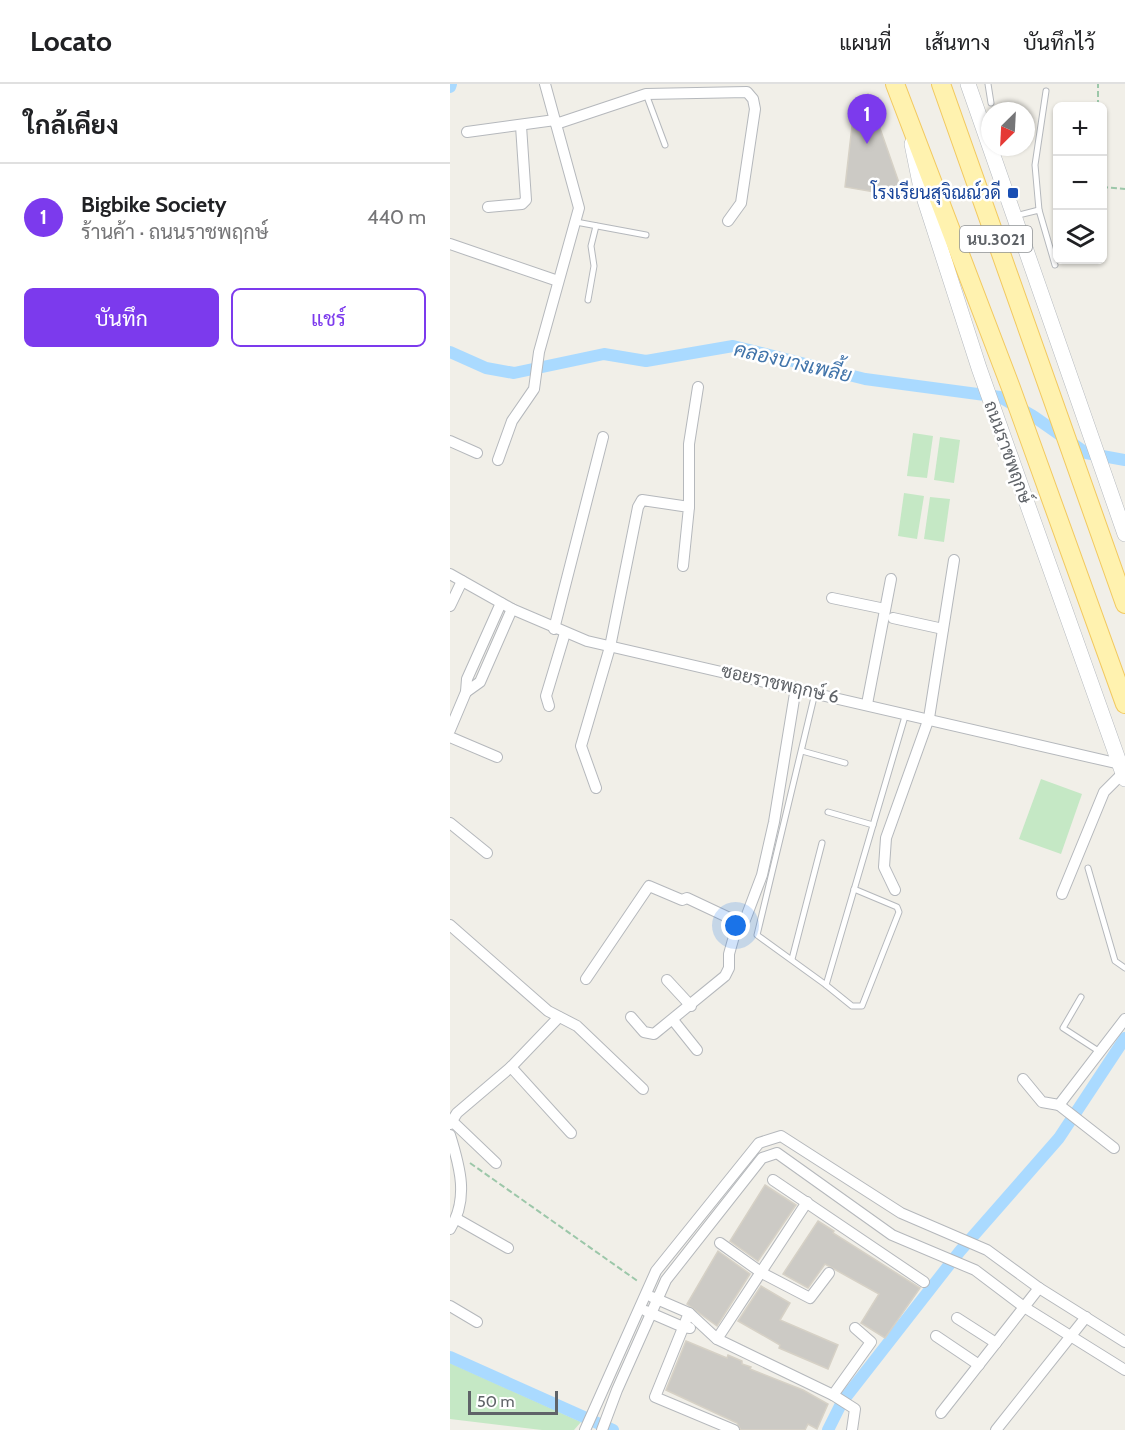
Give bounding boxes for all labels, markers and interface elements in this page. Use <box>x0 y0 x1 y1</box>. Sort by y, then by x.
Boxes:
text: Locato <box>30 24 112 58</box>
text: แผนที่ <box>839 30 892 55</box>
text: เส้นทาง <box>925 30 990 55</box>
text: บันทึกไว้ <box>1023 30 1095 55</box>
pin: 1 <box>848 94 886 144</box>
north arrow <box>981 102 1035 156</box>
map controls <box>1053 102 1107 264</box>
button: + <box>1053 102 1107 156</box>
text: ใกล้เคียง <box>24 109 119 141</box>
button: − <box>1053 156 1107 210</box>
place label: โรงเรียนสุจิณณ์วดี <box>870 180 1001 205</box>
marker: โรงเรียนสุจิณณ์วดี <box>1006 186 1020 200</box>
text: Bigbike Society <box>81 191 227 218</box>
text: 1 <box>40 205 47 229</box>
text: 440 m <box>367 205 426 229</box>
button: layers <box>1053 210 1107 264</box>
text: ร้านค้า · ถนนราชพฤกษ์ <box>81 220 268 244</box>
road number: นบ.3021 <box>960 226 1032 252</box>
button: บันทึก <box>24 288 219 347</box>
button: แชร์ <box>231 288 426 347</box>
water label: คลองบางเพลี้ย <box>732 331 856 387</box>
street label: ถนนราชพฤกษ์ <box>979 397 1039 507</box>
street label: ซอยราชพฤกษ์ 6 <box>719 658 842 708</box>
your location <box>721 911 750 940</box>
scale bar <box>468 1388 558 1416</box>
text: 50 m <box>477 1392 514 1411</box>

